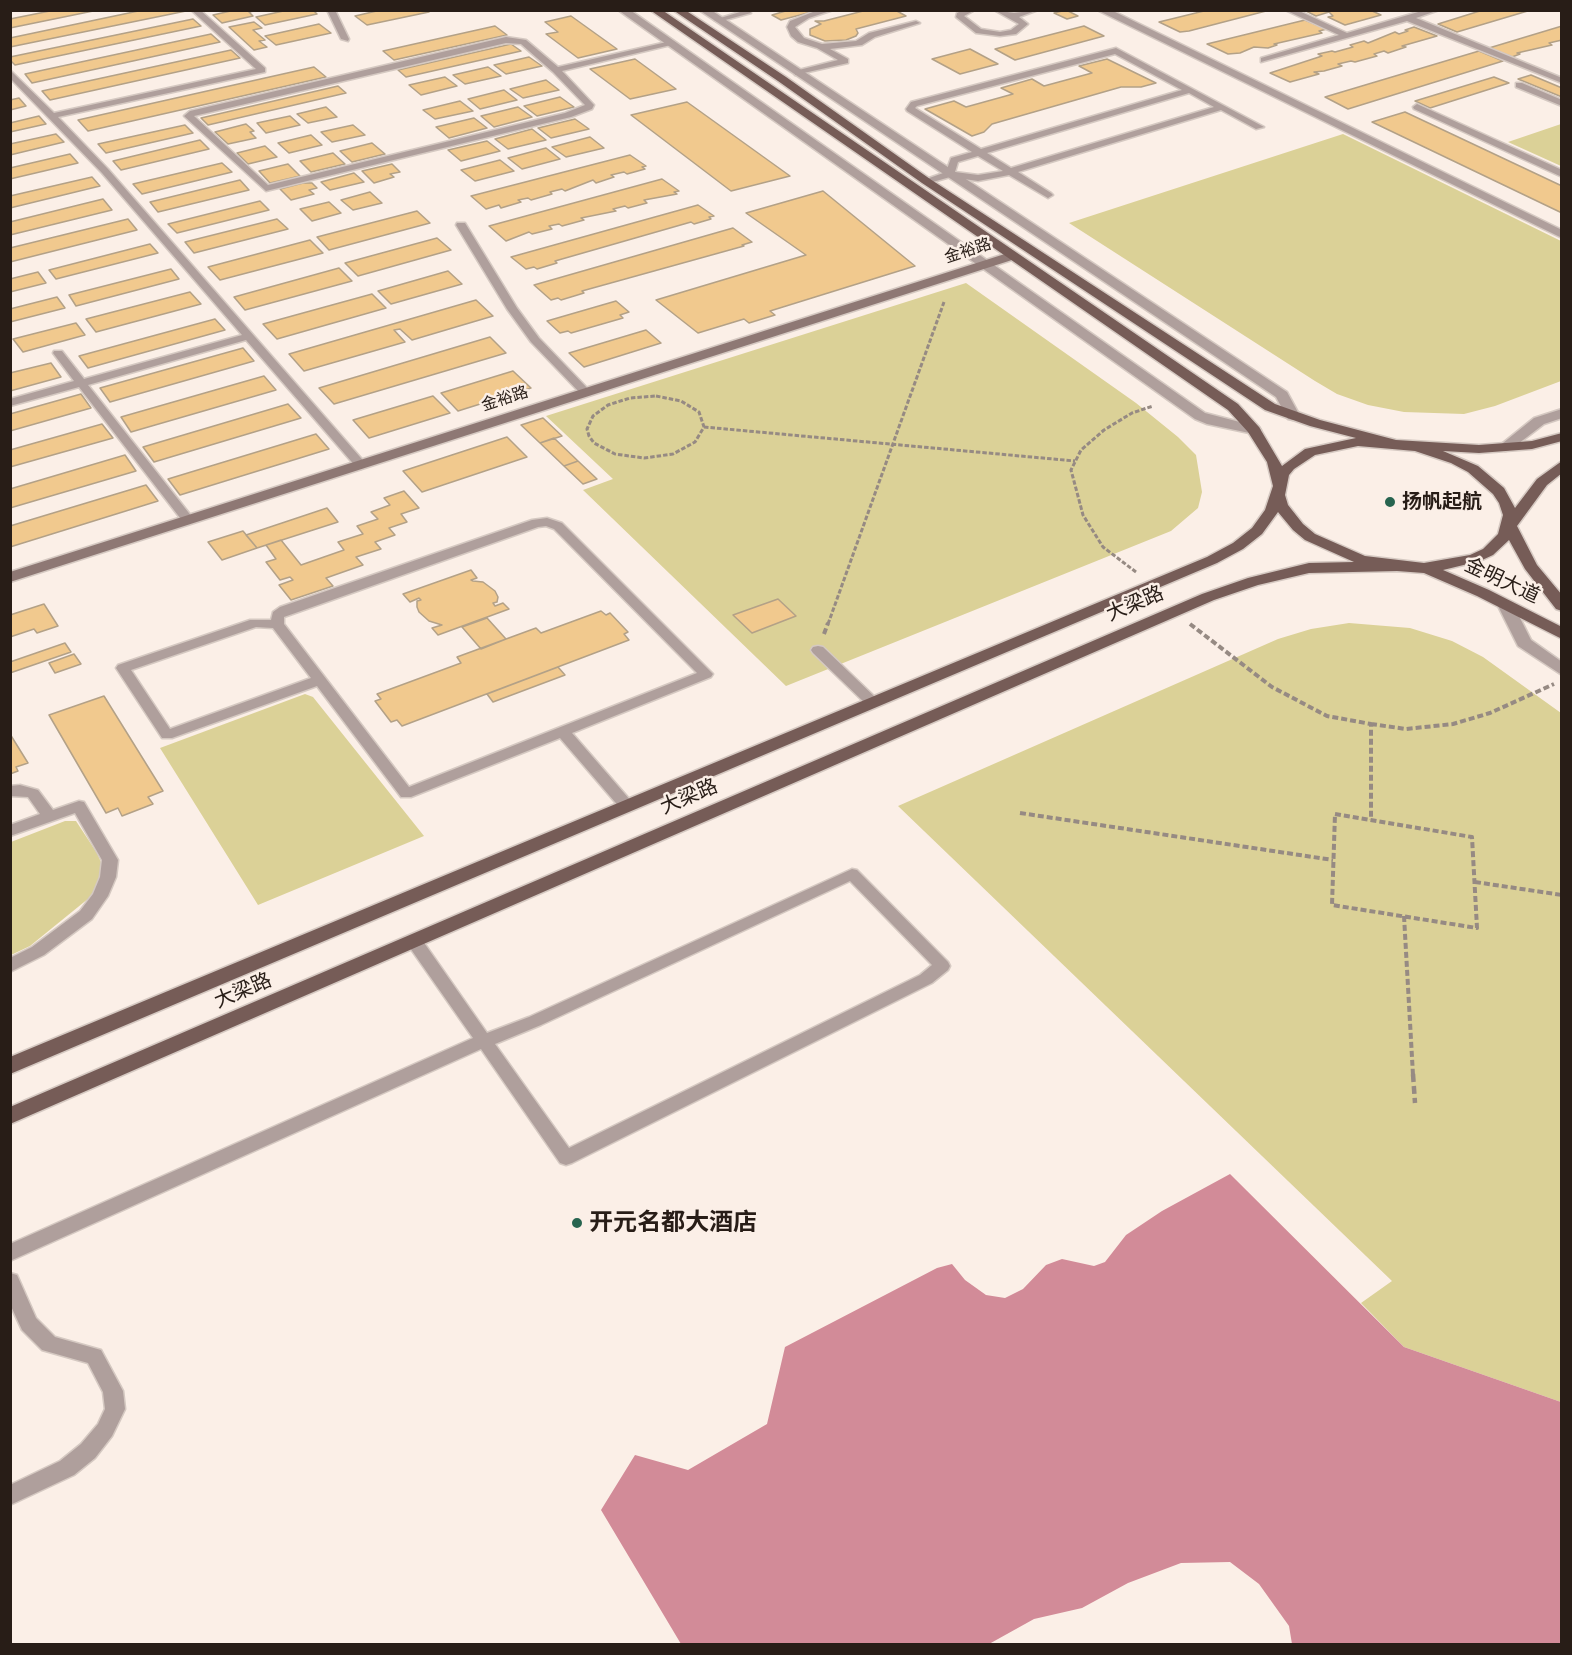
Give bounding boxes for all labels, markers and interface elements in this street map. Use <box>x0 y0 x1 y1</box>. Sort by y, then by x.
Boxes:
street label: 金裕路 <box>942 234 994 268</box>
street label: 金裕路 <box>479 382 531 416</box>
place label: 扬帆起航 <box>1402 490 1482 514</box>
marker: 扬帆起航 <box>1383 495 1397 509</box>
street label: 金明大道 <box>1461 553 1543 609</box>
street label: 大梁路 <box>1103 581 1167 627</box>
street label: 大梁路 <box>657 774 721 820</box>
street label: 大梁路 <box>211 968 275 1014</box>
place label: 开元名都大酒店 <box>589 1209 757 1237</box>
marker: 开元名都大酒店 <box>570 1216 584 1230</box>

